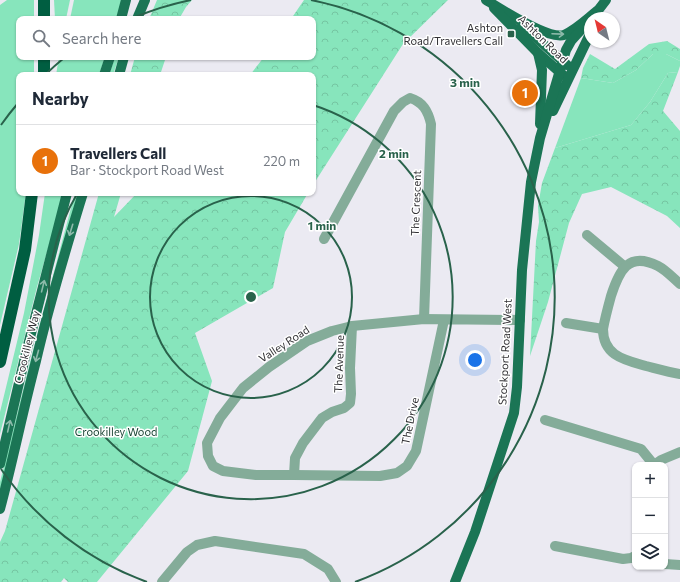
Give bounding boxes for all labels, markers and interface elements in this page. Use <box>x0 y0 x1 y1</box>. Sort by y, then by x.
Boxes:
street label: Ashton Road <box>516 12 571 66</box>
north arrow <box>584 12 620 48</box>
search box <box>16 16 316 60</box>
place label: Ashton Road/Travellers Call <box>404 21 503 47</box>
icon: search <box>30 27 52 49</box>
text: Search here <box>62 29 141 47</box>
marker: Ashton Road/Travellers Call <box>506 29 516 39</box>
one-way arrow <box>552 30 565 38</box>
text: 3 min <box>450 75 480 89</box>
pin: 1 <box>512 78 538 108</box>
text: Nearby <box>32 88 89 109</box>
text: Travellers Call <box>70 144 166 162</box>
text: 2 min <box>379 146 409 160</box>
text: 1 <box>42 153 48 169</box>
text: 220 m <box>263 153 300 169</box>
text: Bar · Stockport Road West <box>70 162 224 178</box>
street label: The Crescent <box>408 169 423 236</box>
text: 1 min <box>308 218 336 232</box>
one-way arrow <box>67 224 74 237</box>
one-way arrow <box>40 279 47 292</box>
centre of rings <box>244 290 258 304</box>
street label: Stockport Road West <box>495 298 514 405</box>
street label: Crookilley Way <box>11 309 42 385</box>
street label: Valley Road <box>256 322 311 365</box>
street label: The Avenue <box>331 335 346 393</box>
one-way arrow <box>33 349 40 362</box>
your location <box>465 350 485 370</box>
street label: The Drive <box>398 396 421 446</box>
one-way arrow <box>6 419 14 432</box>
park label: Crookilley Wood <box>75 425 157 438</box>
map controls <box>632 462 668 570</box>
button: + <box>632 462 668 498</box>
button: − <box>632 498 668 534</box>
button: layers <box>632 534 668 570</box>

